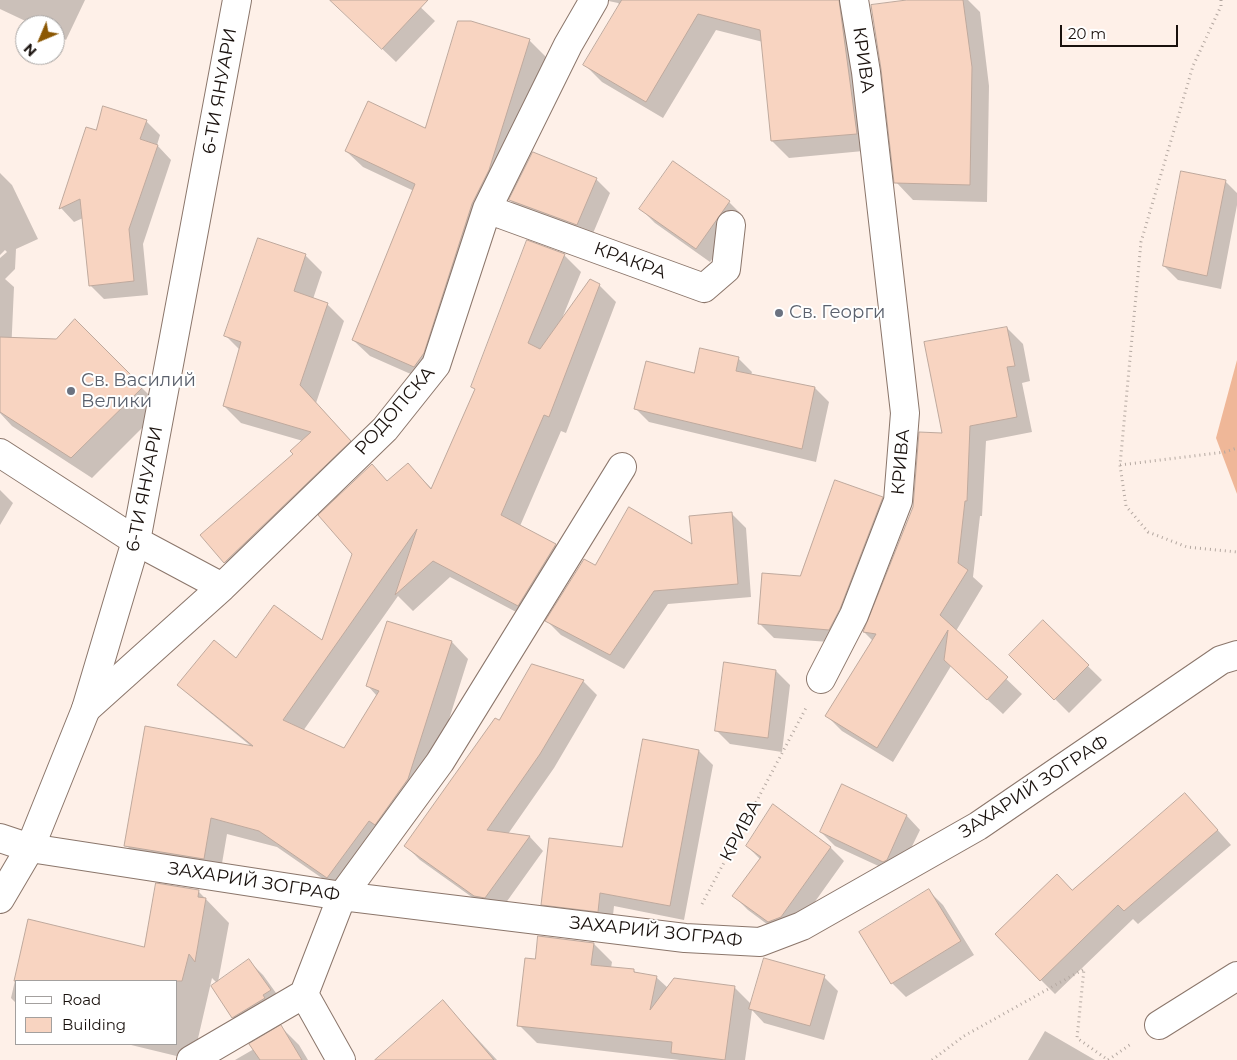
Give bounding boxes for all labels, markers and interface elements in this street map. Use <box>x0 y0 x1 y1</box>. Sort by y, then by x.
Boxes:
north arrow <box>15 15 65 65</box>
scale bar <box>1062 15 1180 47</box>
text: 20 m <box>1068 24 1106 43</box>
street label: 6-ТИ ЯНУАРИ <box>198 26 242 156</box>
street label: КРИВА <box>848 26 878 94</box>
text: N <box>20 40 40 60</box>
street label: КРАКРА <box>591 238 669 284</box>
place label: Св. Георги <box>789 302 885 324</box>
marker: Св. Георги <box>773 307 785 319</box>
street label: РОДОПСКА <box>351 362 439 460</box>
place label: Св. Василий Велики <box>81 370 196 412</box>
marker: Св. Василий Велики <box>65 385 77 397</box>
street label: 6-ТИ ЯНУАРИ <box>122 424 168 554</box>
street label: КРИВА <box>887 428 915 496</box>
street label: ЗАХАРИЙ ЗОГРАФ <box>955 731 1113 843</box>
street label: КРИВА <box>716 797 766 865</box>
street label: ЗАХАРИЙ ЗОГРАФ <box>166 858 342 906</box>
street label: ЗАХАРИЙ ЗОГРАФ <box>568 912 744 952</box>
legend <box>15 980 178 1045</box>
text: Road <box>62 990 101 1009</box>
text: Building <box>62 1015 126 1034</box>

